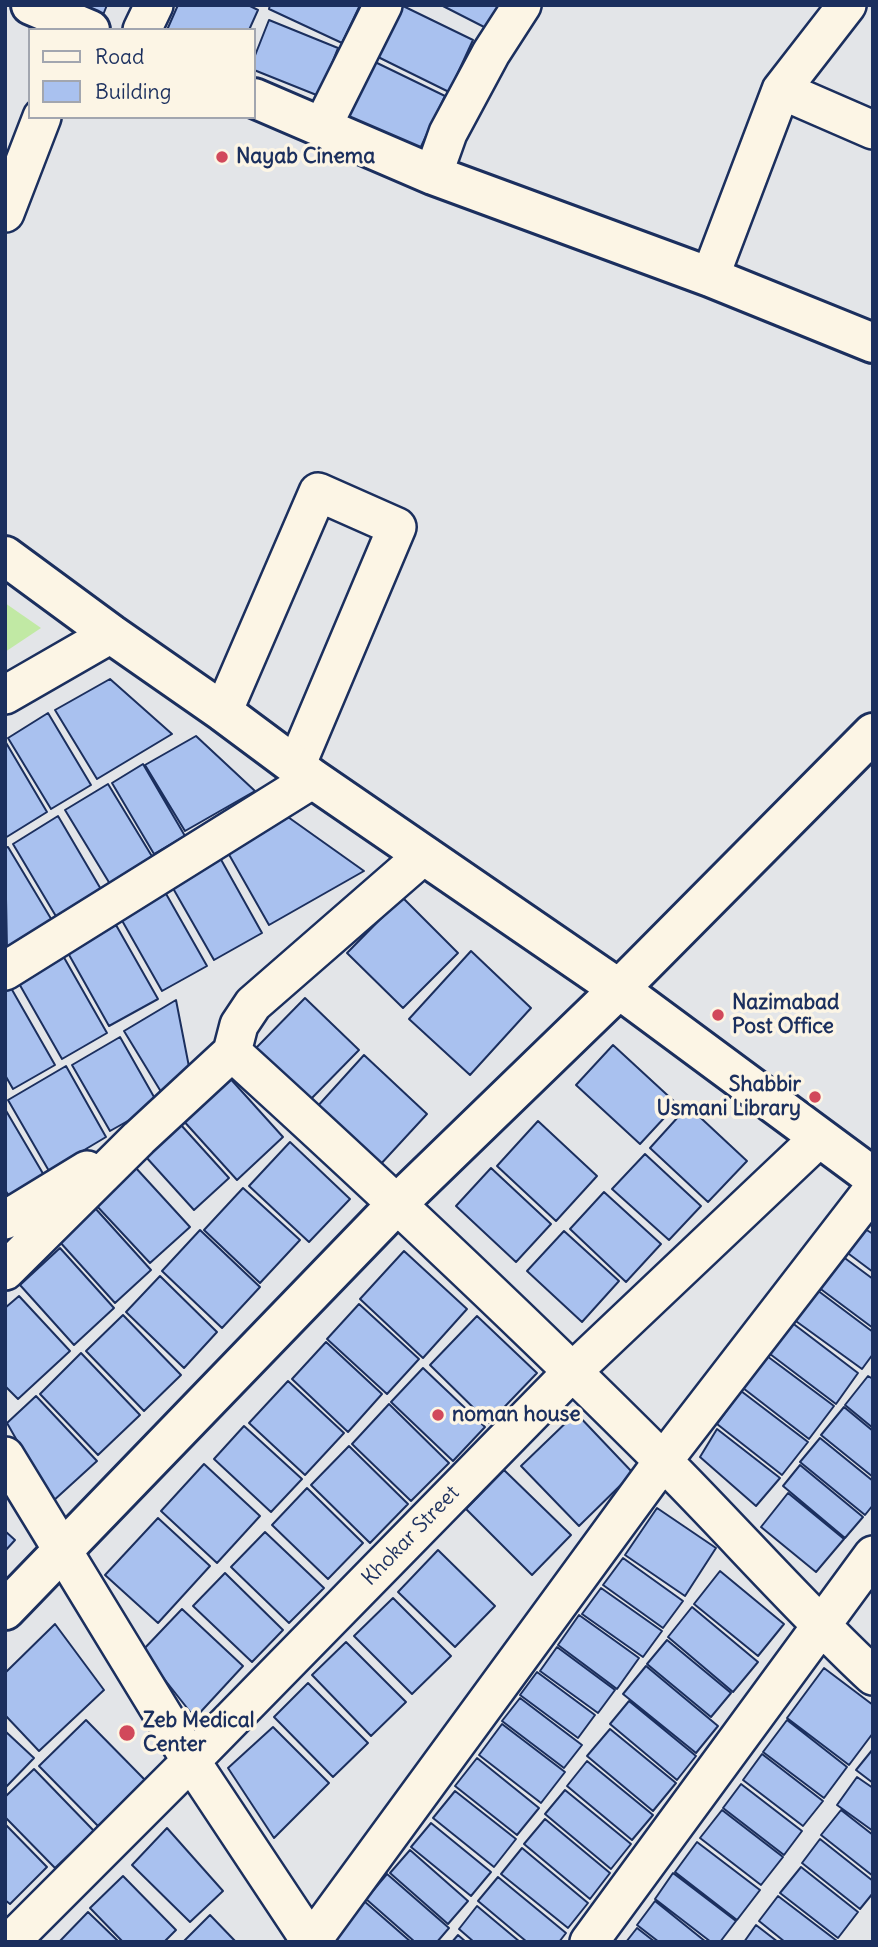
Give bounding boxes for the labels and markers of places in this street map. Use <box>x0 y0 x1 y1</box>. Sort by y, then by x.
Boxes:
place label: Nayab Cinema <box>236 144 375 170</box>
marker: Nayab Cinema <box>214 149 230 165</box>
place label: Nazimabad Post Office <box>732 990 839 1040</box>
marker: Nazimabad Post Office <box>710 1007 726 1023</box>
place label: Shabbir Usmani Library <box>657 1072 801 1122</box>
marker: Shabbir Usmani Library <box>807 1089 823 1105</box>
place label: noman house <box>452 1402 581 1428</box>
marker: noman house <box>430 1407 446 1423</box>
place label: Zeb Medical Center <box>143 1708 255 1758</box>
marker: Zeb Medical Center <box>117 1723 137 1743</box>

